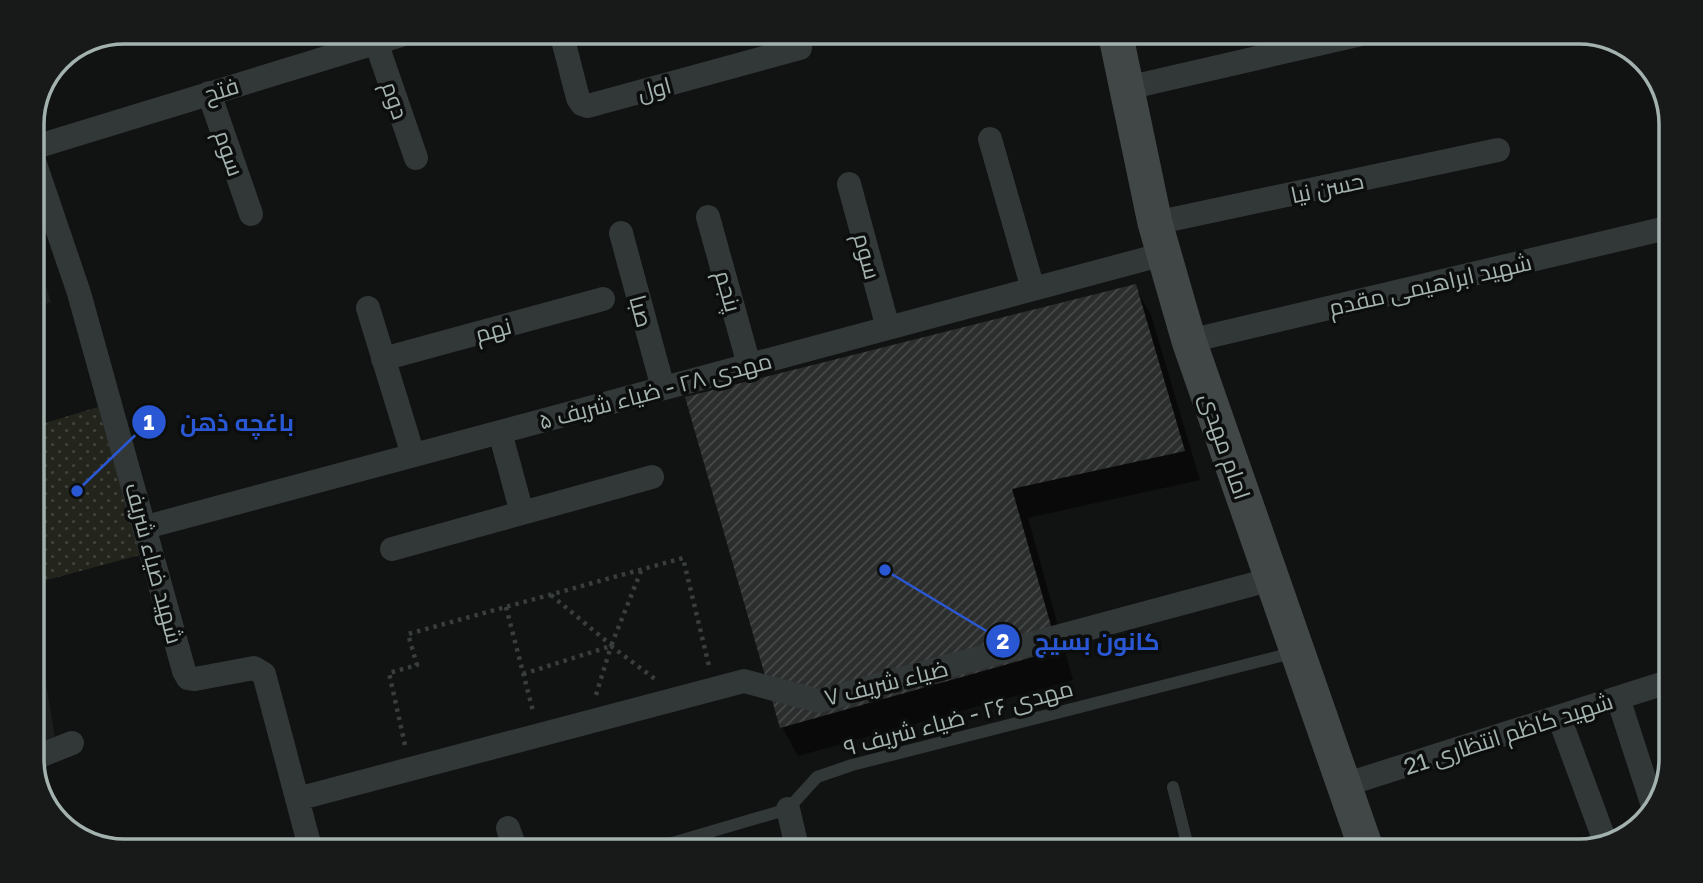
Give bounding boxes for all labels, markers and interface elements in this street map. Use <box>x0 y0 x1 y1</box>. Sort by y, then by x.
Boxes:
street label: فتح <box>200 70 243 110</box>
street label: اول <box>634 70 674 107</box>
street label: دوم <box>374 77 415 124</box>
street label: سوم <box>206 126 251 181</box>
street label: حسن نیا <box>1288 166 1366 209</box>
street label: سوم <box>846 230 888 283</box>
street label: شهید ابراهیمی مقدم <box>1326 247 1535 324</box>
street label: پنجم <box>707 267 748 316</box>
street label: صبا <box>624 292 660 330</box>
street label: نهم <box>472 311 515 350</box>
street label: مهدی ۲۸ - ضیاء شریف ۵ <box>535 345 775 436</box>
street label: امام مهدی <box>1192 389 1257 504</box>
callout: باغچه ذهن <box>131 400 308 445</box>
text: باغچه ذهن <box>180 407 294 440</box>
text: 1 <box>144 409 155 435</box>
street label: شهید ضیاء شریف <box>119 479 190 647</box>
callout: کانون بسیج <box>985 619 1173 664</box>
text: کانون بسیج <box>1035 626 1160 658</box>
text: 2 <box>997 628 1010 654</box>
street label: ضیاء شریف ۷ <box>821 653 951 711</box>
street label: مهدی ۲۶ - ضیاء شریف ۹ <box>840 673 1076 762</box>
street label: شهید کاظم انتظاری 21 <box>1400 686 1617 783</box>

